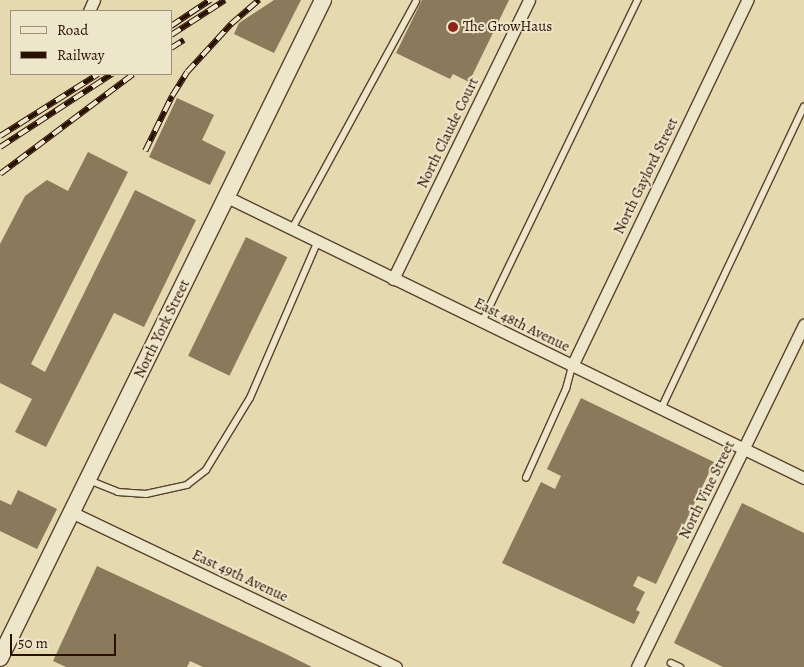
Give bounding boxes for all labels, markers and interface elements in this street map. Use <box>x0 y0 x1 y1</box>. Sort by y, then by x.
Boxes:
legend <box>10 10 172 75</box>
place label: The GrowHaus <box>463 18 552 36</box>
text: Road <box>57 20 88 40</box>
marker: The GrowHaus <box>447 21 459 33</box>
text: Railway <box>57 45 104 65</box>
street label: North Claude Court <box>413 75 483 191</box>
street label: North Gaylord Street <box>610 115 682 237</box>
street label: North York Street <box>130 277 194 381</box>
street label: East 48th Avenue <box>471 294 573 356</box>
street label: North Vine Street <box>675 438 739 542</box>
street label: East 49th Avenue <box>189 546 291 606</box>
scale bar <box>12 624 119 656</box>
text: 50 m <box>18 633 48 653</box>

